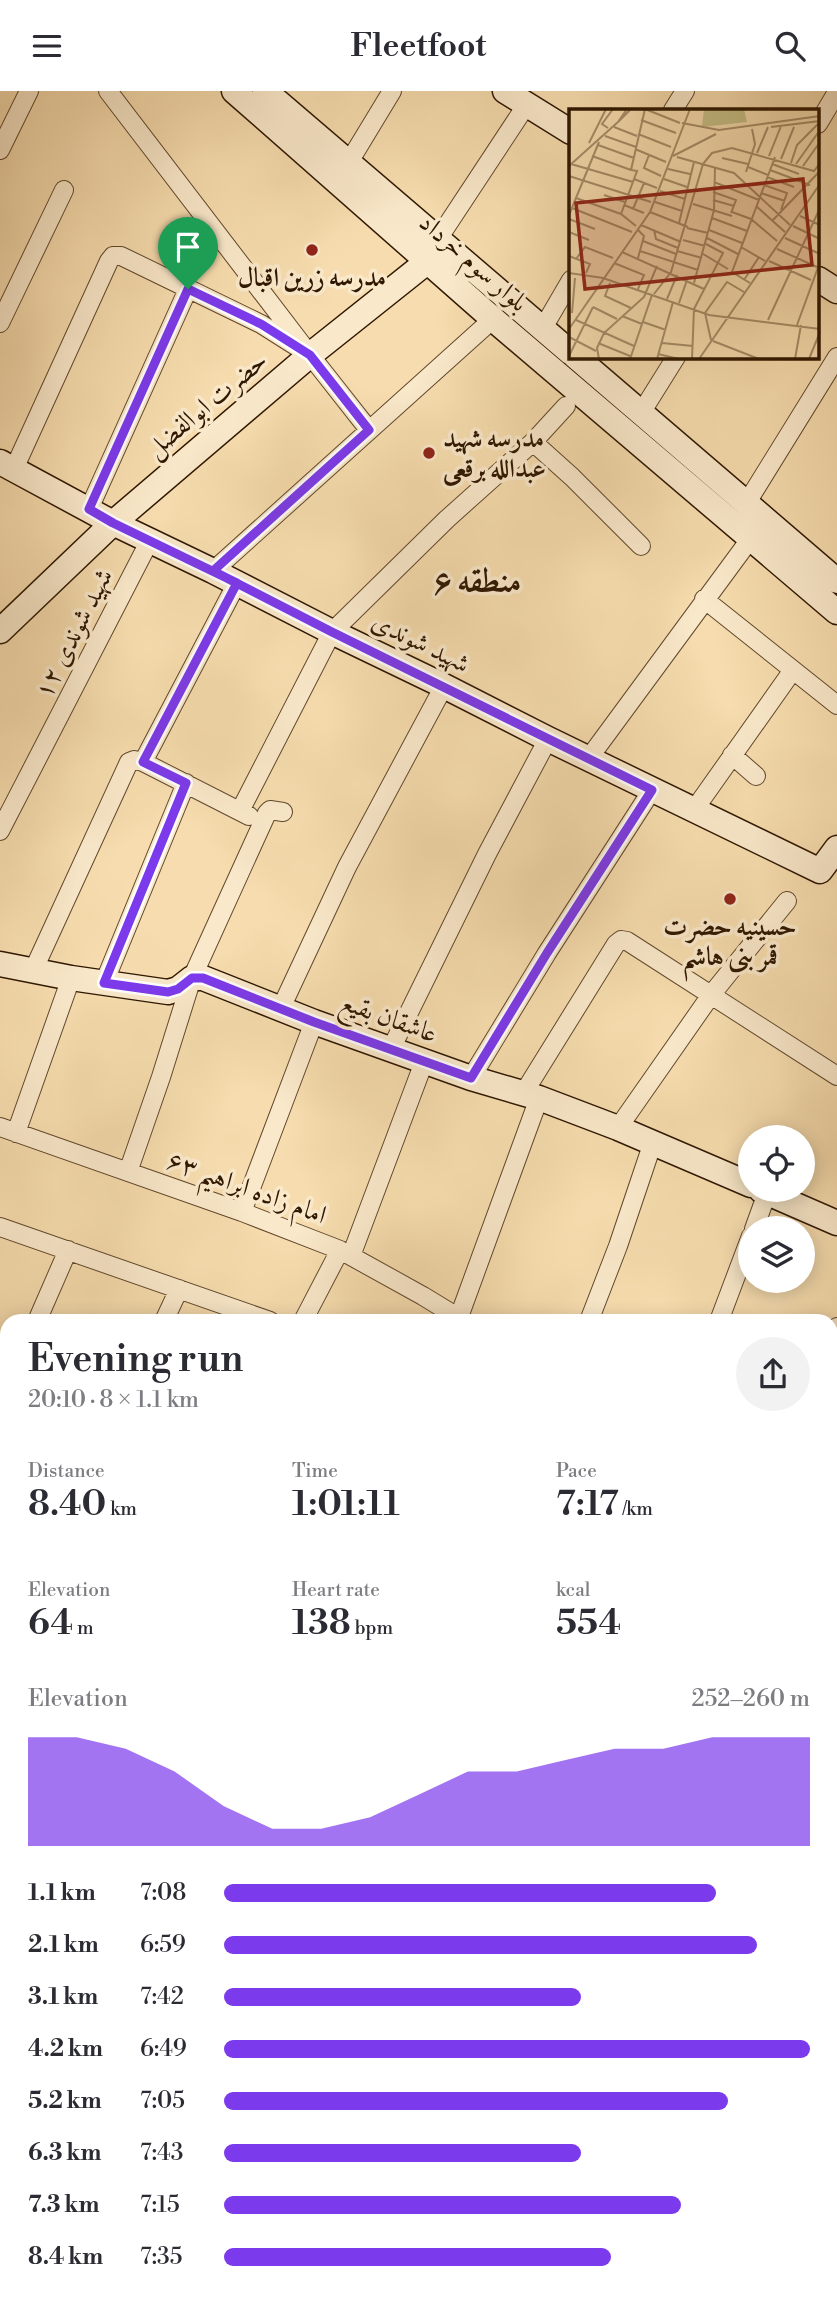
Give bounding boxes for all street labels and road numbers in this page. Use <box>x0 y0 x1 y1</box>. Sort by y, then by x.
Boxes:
street label: بلوار سوم خرداد <box>408 207 534 323</box>
street label: حضرت ابوالفضل <box>139 345 275 466</box>
street label: شهید شوندی ۱۲ <box>28 563 120 704</box>
street label: شهید شوندی <box>366 605 475 680</box>
street label: عاشقان بقیع <box>333 986 441 1057</box>
street label: امام زاده ابراهیم ۶۳ <box>160 1144 331 1240</box>

